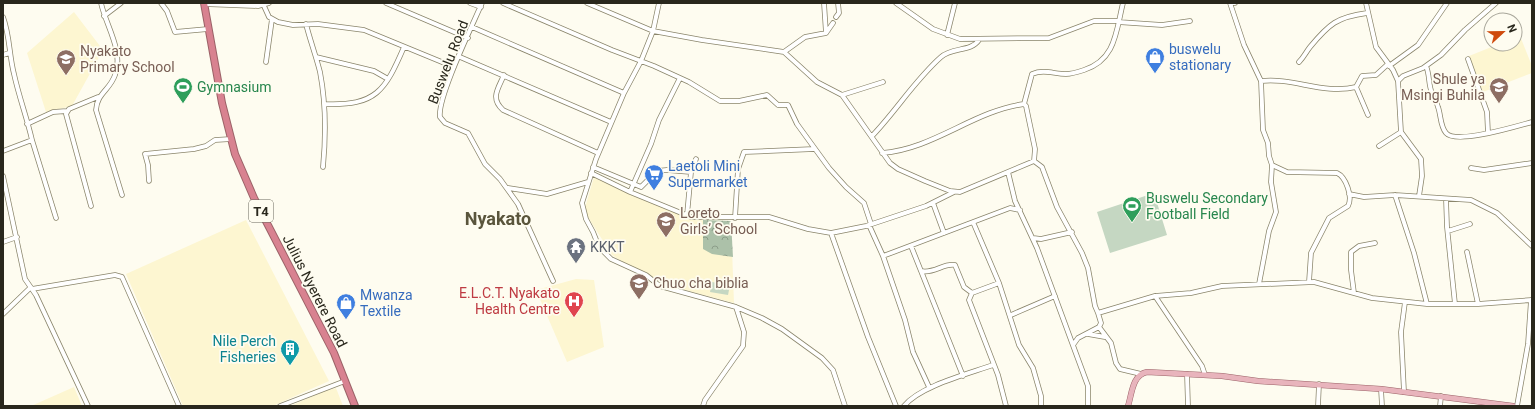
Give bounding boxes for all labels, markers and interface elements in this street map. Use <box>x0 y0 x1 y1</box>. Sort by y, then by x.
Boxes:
north arrow <box>1483 12 1523 52</box>
street label: Buswelu Road <box>425 18 471 106</box>
text: N <box>1504 22 1519 35</box>
place label: buswelu stationary <box>1169 41 1232 73</box>
place label: Nyakato Primary School <box>80 43 175 75</box>
shop icon: buswelu stationary <box>1144 46 1166 74</box>
school or university icon: Nyakato Primary School <box>55 48 77 76</box>
place label: Shule ya Msingi Buhila <box>1401 71 1485 103</box>
sports icon: Gymnasium <box>172 76 194 104</box>
school or university icon: Shule ya Msingi Buhila <box>1488 76 1510 104</box>
place label: Gymnasium <box>197 79 271 95</box>
place label: Laetoli Mini Supermarket <box>668 158 748 190</box>
supermarket icon: Laetoli Mini Supermarket <box>643 163 665 191</box>
place label: Buswelu Secondary Football Field <box>1146 190 1268 222</box>
sports icon: Buswelu Secondary Football Field <box>1121 195 1143 223</box>
road number: T4 <box>249 200 273 222</box>
place label: Loreto Girls’ School <box>680 205 757 237</box>
district label: Nyakato <box>465 208 531 229</box>
school or university icon: Loreto Girls’ School <box>655 210 677 238</box>
street label: Julius Nyerere Road <box>280 232 350 350</box>
temple icon: KKKT <box>565 236 587 264</box>
place label: KKKT <box>590 239 625 255</box>
school or university icon: Chuo cha biblia <box>628 272 650 300</box>
place label: Chuo cha biblia <box>653 275 749 291</box>
place label: E.L.C.T. Nyakato Health Centre <box>459 285 560 317</box>
place label: Mwanza Textile <box>360 287 413 319</box>
hospital icon: E.L.C.T. Nyakato Health Centre <box>563 290 585 318</box>
shop icon: Mwanza Textile <box>335 292 357 320</box>
place label: Nile Perch Fisheries <box>212 333 276 365</box>
building icon: Nile Perch Fisheries <box>279 338 301 366</box>

